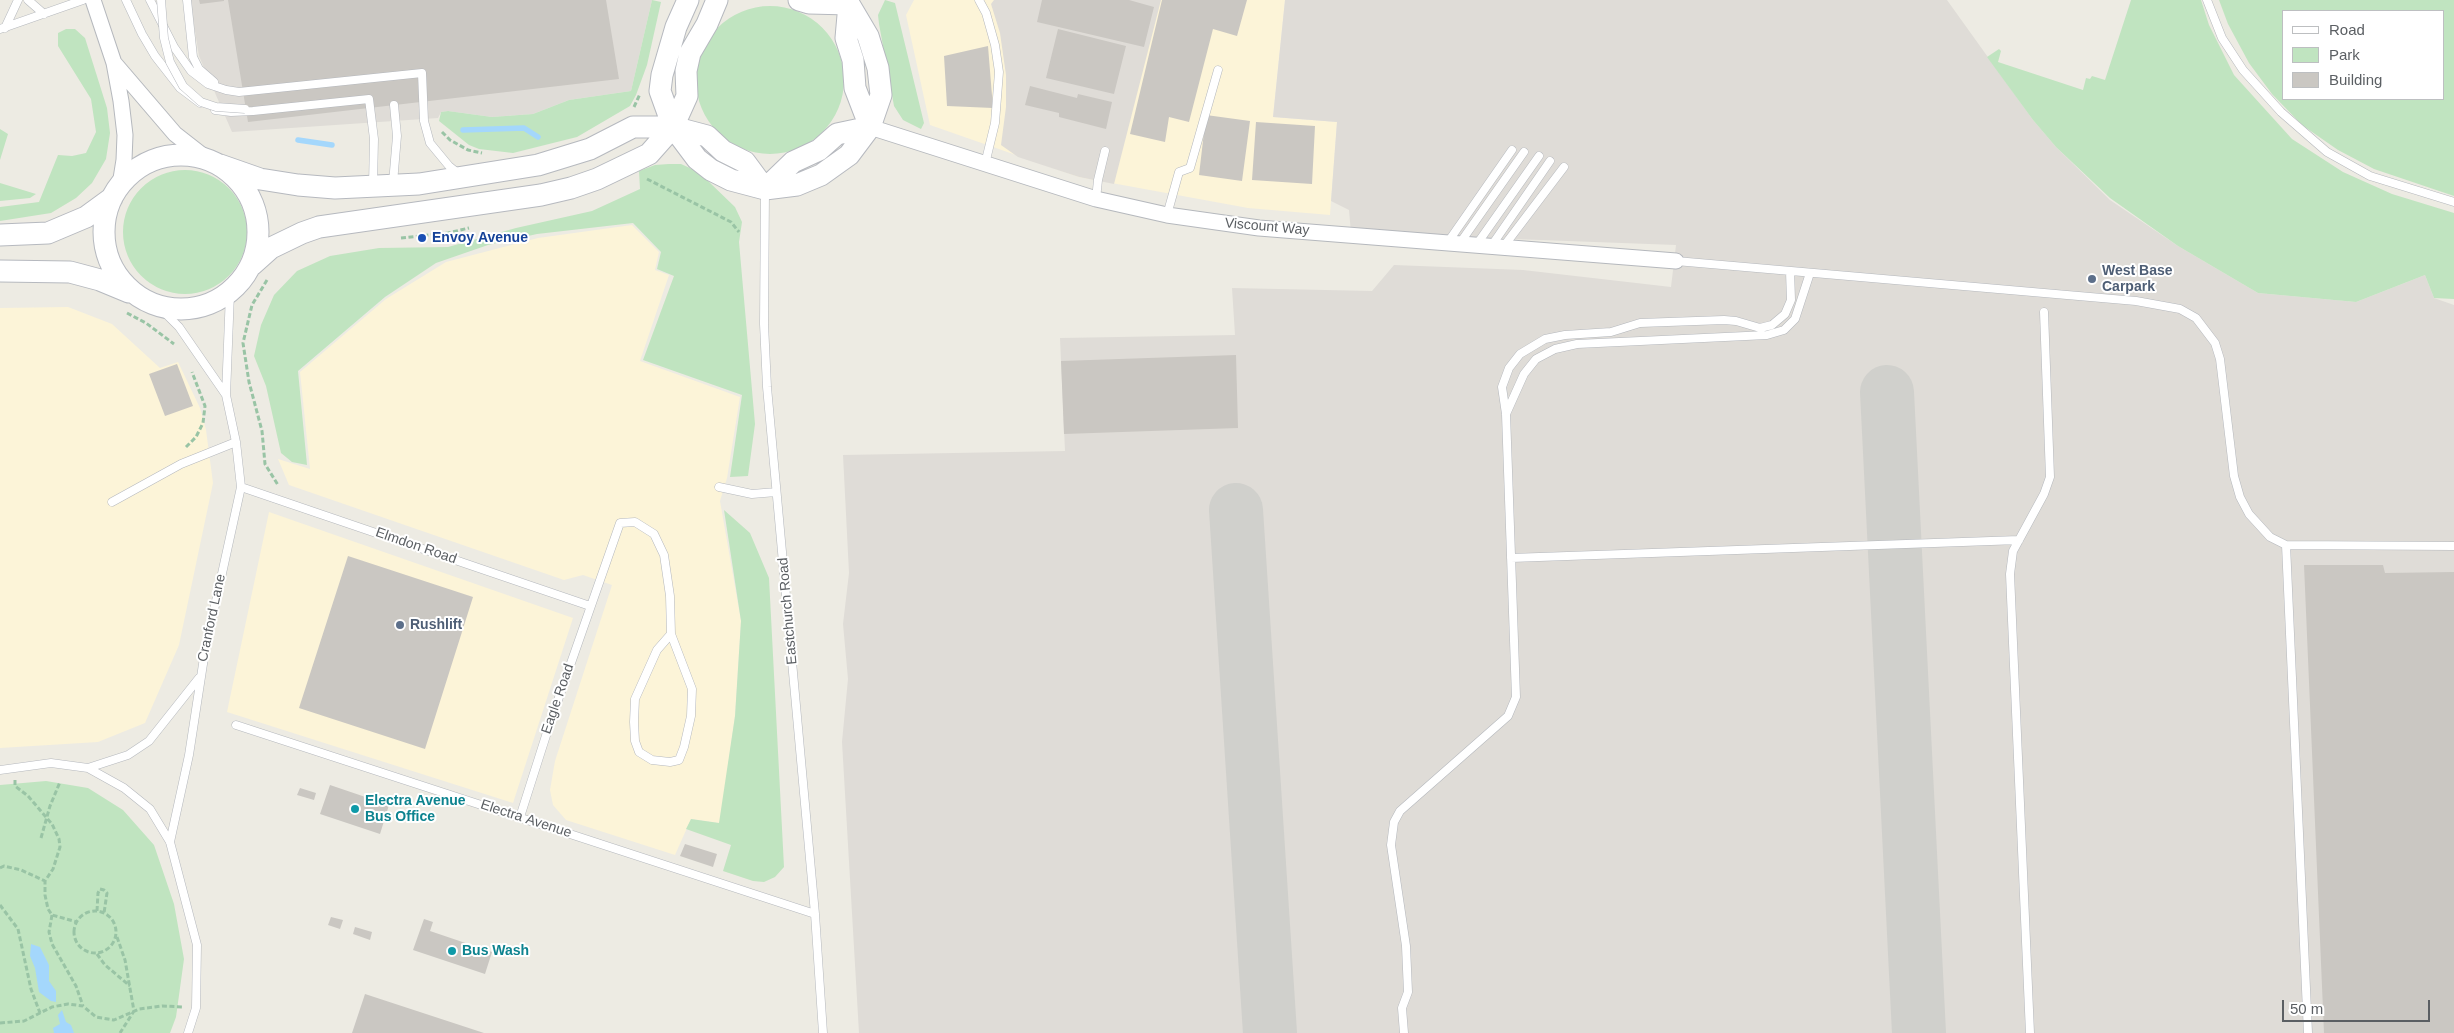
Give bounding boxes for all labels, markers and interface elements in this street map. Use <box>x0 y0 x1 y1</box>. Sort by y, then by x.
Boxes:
legend <box>2282 10 2444 100</box>
text: Road <box>2329 21 2365 38</box>
text: Park <box>2329 46 2360 63</box>
text: Building <box>2329 71 2382 88</box>
street label: Viscount Way <box>1224 215 1310 239</box>
place label: Envoy Avenue <box>432 230 528 246</box>
marker: Envoy Avenue <box>416 232 428 244</box>
place label: West Base Carpark <box>2102 263 2173 296</box>
marker: West Base Carpark <box>2086 273 2098 285</box>
street label: Elmdon Road <box>373 524 459 568</box>
street label: Eastchurch Road <box>775 557 801 665</box>
street label: Cranford Lane <box>194 572 230 664</box>
place label: Rushlift <box>410 617 462 633</box>
marker: Rushlift <box>394 619 406 631</box>
street label: Eagle Road <box>538 662 578 736</box>
place label: Electra Avenue Bus Office <box>365 793 466 826</box>
street label: Electra Avenue <box>478 796 574 842</box>
marker: Electra Avenue Bus Office <box>349 803 361 815</box>
place label: Bus Wash <box>462 943 529 959</box>
marker: Bus Wash <box>446 945 458 957</box>
scale bar <box>2284 990 2432 1022</box>
text: 50 m <box>2290 1000 2323 1017</box>

